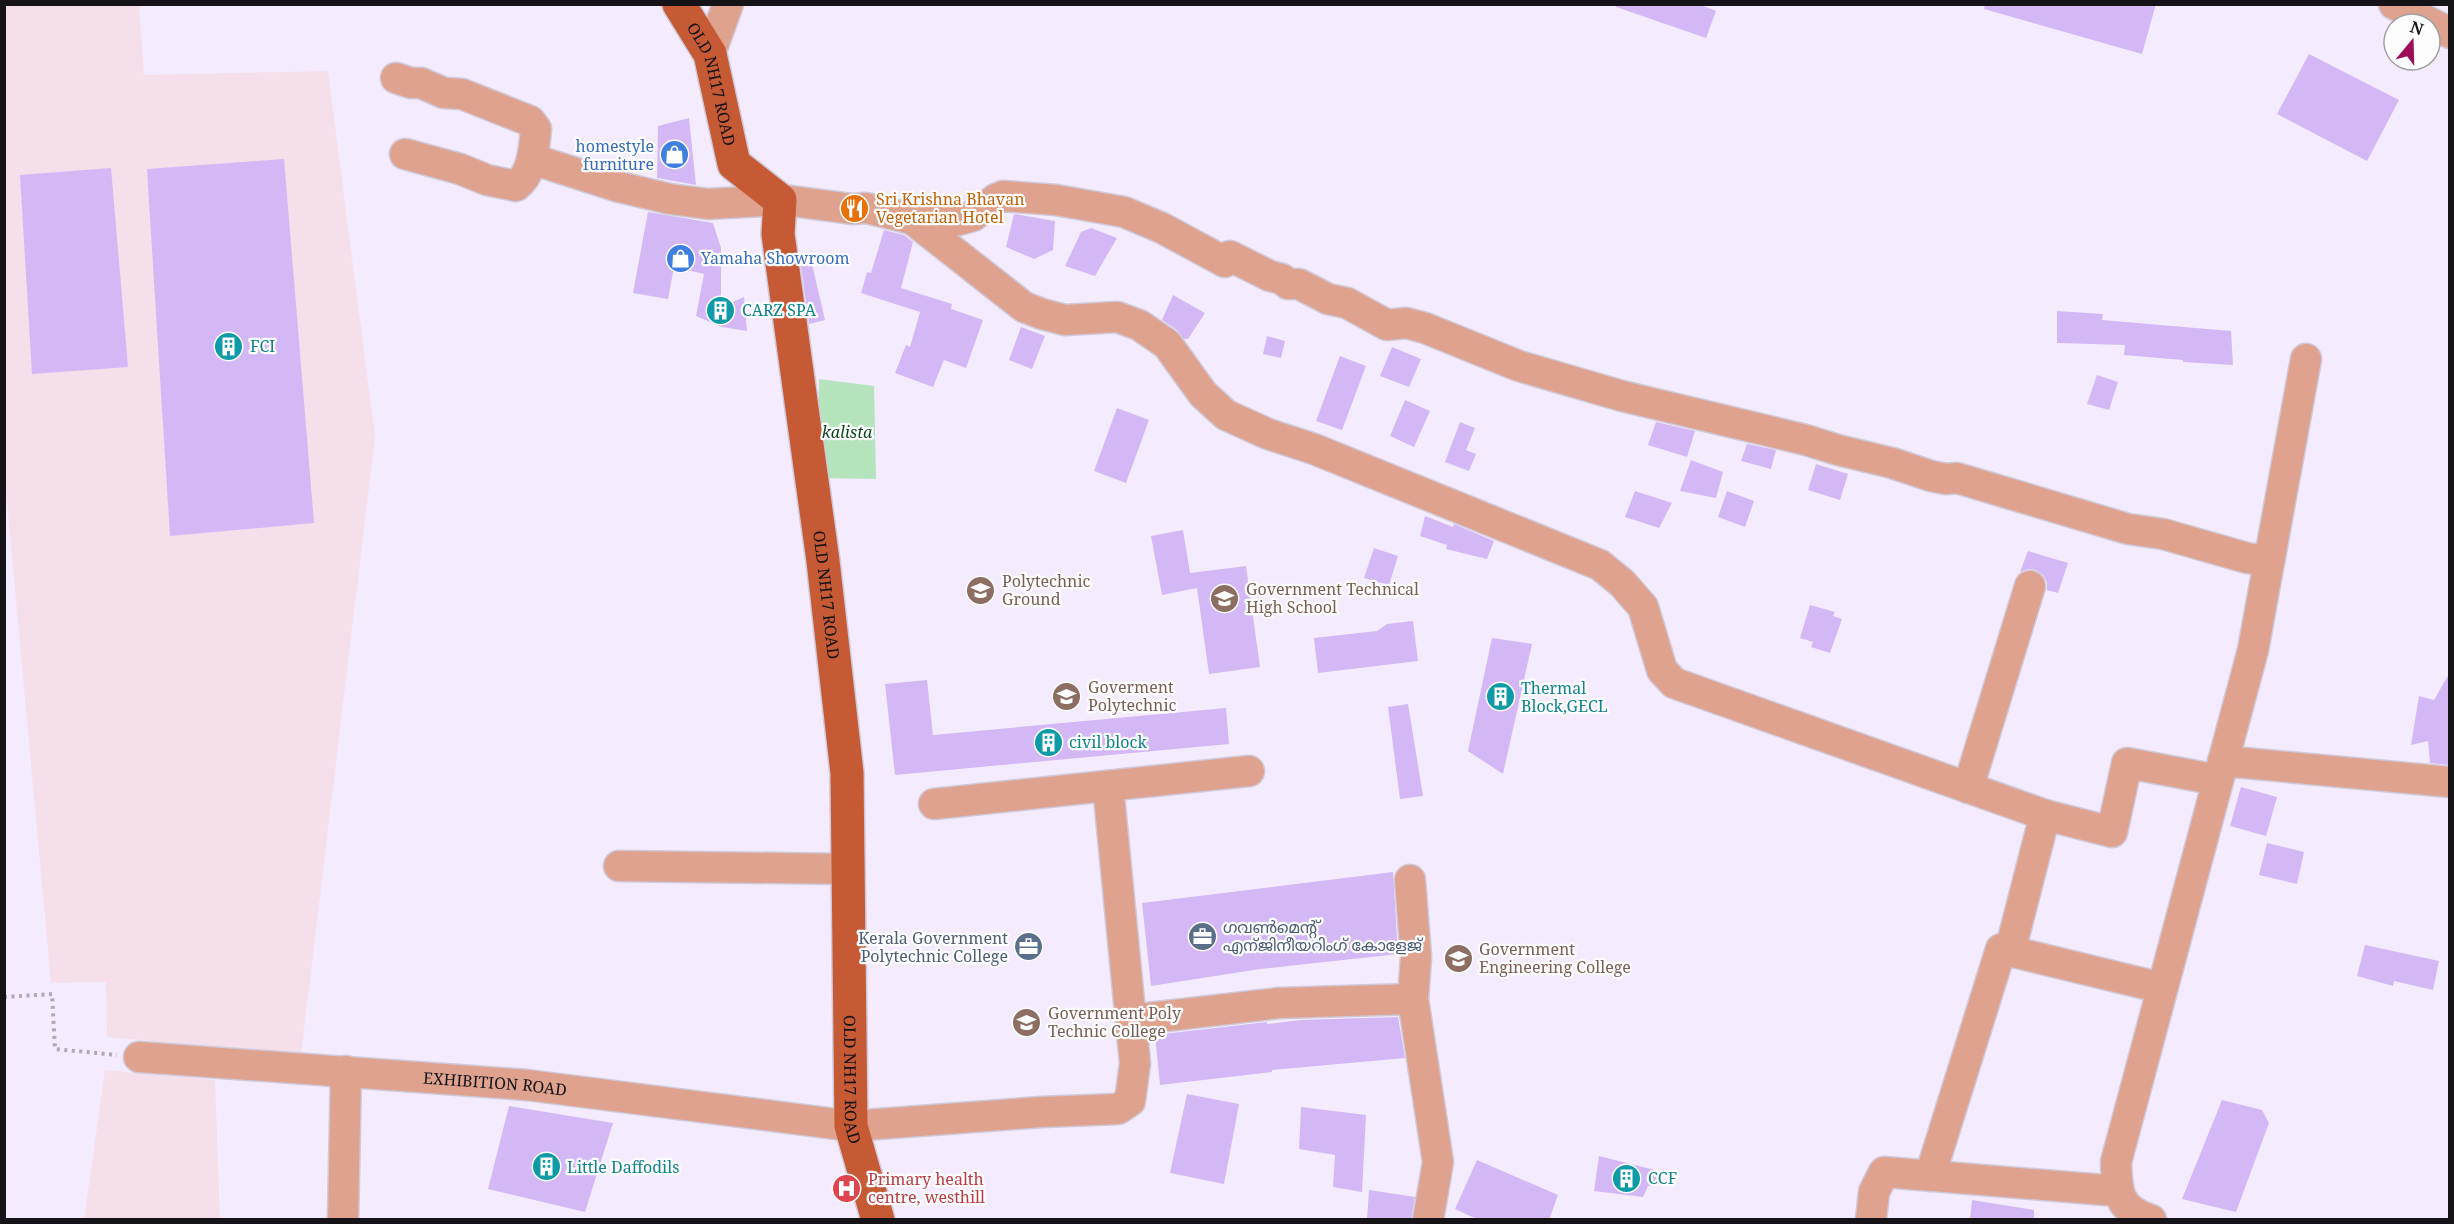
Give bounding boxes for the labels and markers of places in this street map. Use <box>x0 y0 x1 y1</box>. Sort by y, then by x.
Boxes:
place label: homestyle furniture <box>576 135 654 175</box>
shop icon: homestyle furniture <box>659 139 691 171</box>
place label: Sri Krishna Bhavan Vegetarian Hotel <box>876 188 1024 228</box>
restaurant icon: Sri Krishna Bhavan Vegetarian Hotel <box>839 192 871 224</box>
shop icon: Yamaha Showroom <box>664 242 696 274</box>
place label: Yamaha Showroom <box>700 247 850 269</box>
building icon: CARZ SPA <box>705 294 737 326</box>
place label: CARZ SPA <box>742 299 817 321</box>
building icon: FCI <box>213 330 245 362</box>
place label: FCI <box>250 335 275 357</box>
place label: Polytechnic Ground <box>1002 570 1091 610</box>
school or university icon: Polytechnic Ground <box>965 574 997 606</box>
place label: Government Technical High School <box>1246 578 1419 618</box>
school or university icon: Government Technical High School <box>1209 582 1241 614</box>
place label: Goverment Polytechnic <box>1088 676 1177 716</box>
place label: Thermal Block,GECL <box>1521 677 1608 717</box>
school or university icon: Goverment Polytechnic <box>1051 680 1083 712</box>
building icon: Thermal Block,GECL <box>1484 681 1516 713</box>
building icon: civil block <box>1032 726 1064 758</box>
place label: civil block <box>1069 731 1147 753</box>
place label: ഗവൺമെന്റ് എന്ജിനീയറിംഗ് കോളേജ് <box>1223 916 1424 956</box>
office icon: ഗവൺമെന്റ് എന്ജിനീയറിംഗ് കോളേജ് <box>1186 920 1218 952</box>
place label: Kerala Government Polytechnic College <box>858 927 1008 967</box>
office icon: Kerala Government Polytechnic College <box>1013 931 1045 963</box>
place label: Government Engineering College <box>1479 938 1631 978</box>
school or university icon: Government Engineering College <box>1442 942 1474 974</box>
place label: Government Poly Technic College <box>1048 1002 1182 1042</box>
school or university icon: Government Poly Technic College <box>1011 1006 1043 1038</box>
building icon: Little Daffodils <box>530 1151 562 1183</box>
place label: Little Daffodils <box>567 1156 679 1178</box>
building icon: CCF <box>1611 1162 1643 1194</box>
place label: CCF <box>1648 1167 1677 1189</box>
place label: Primary health centre, westhill <box>868 1168 985 1208</box>
hospital icon: Primary health centre, westhill <box>831 1172 863 1204</box>

